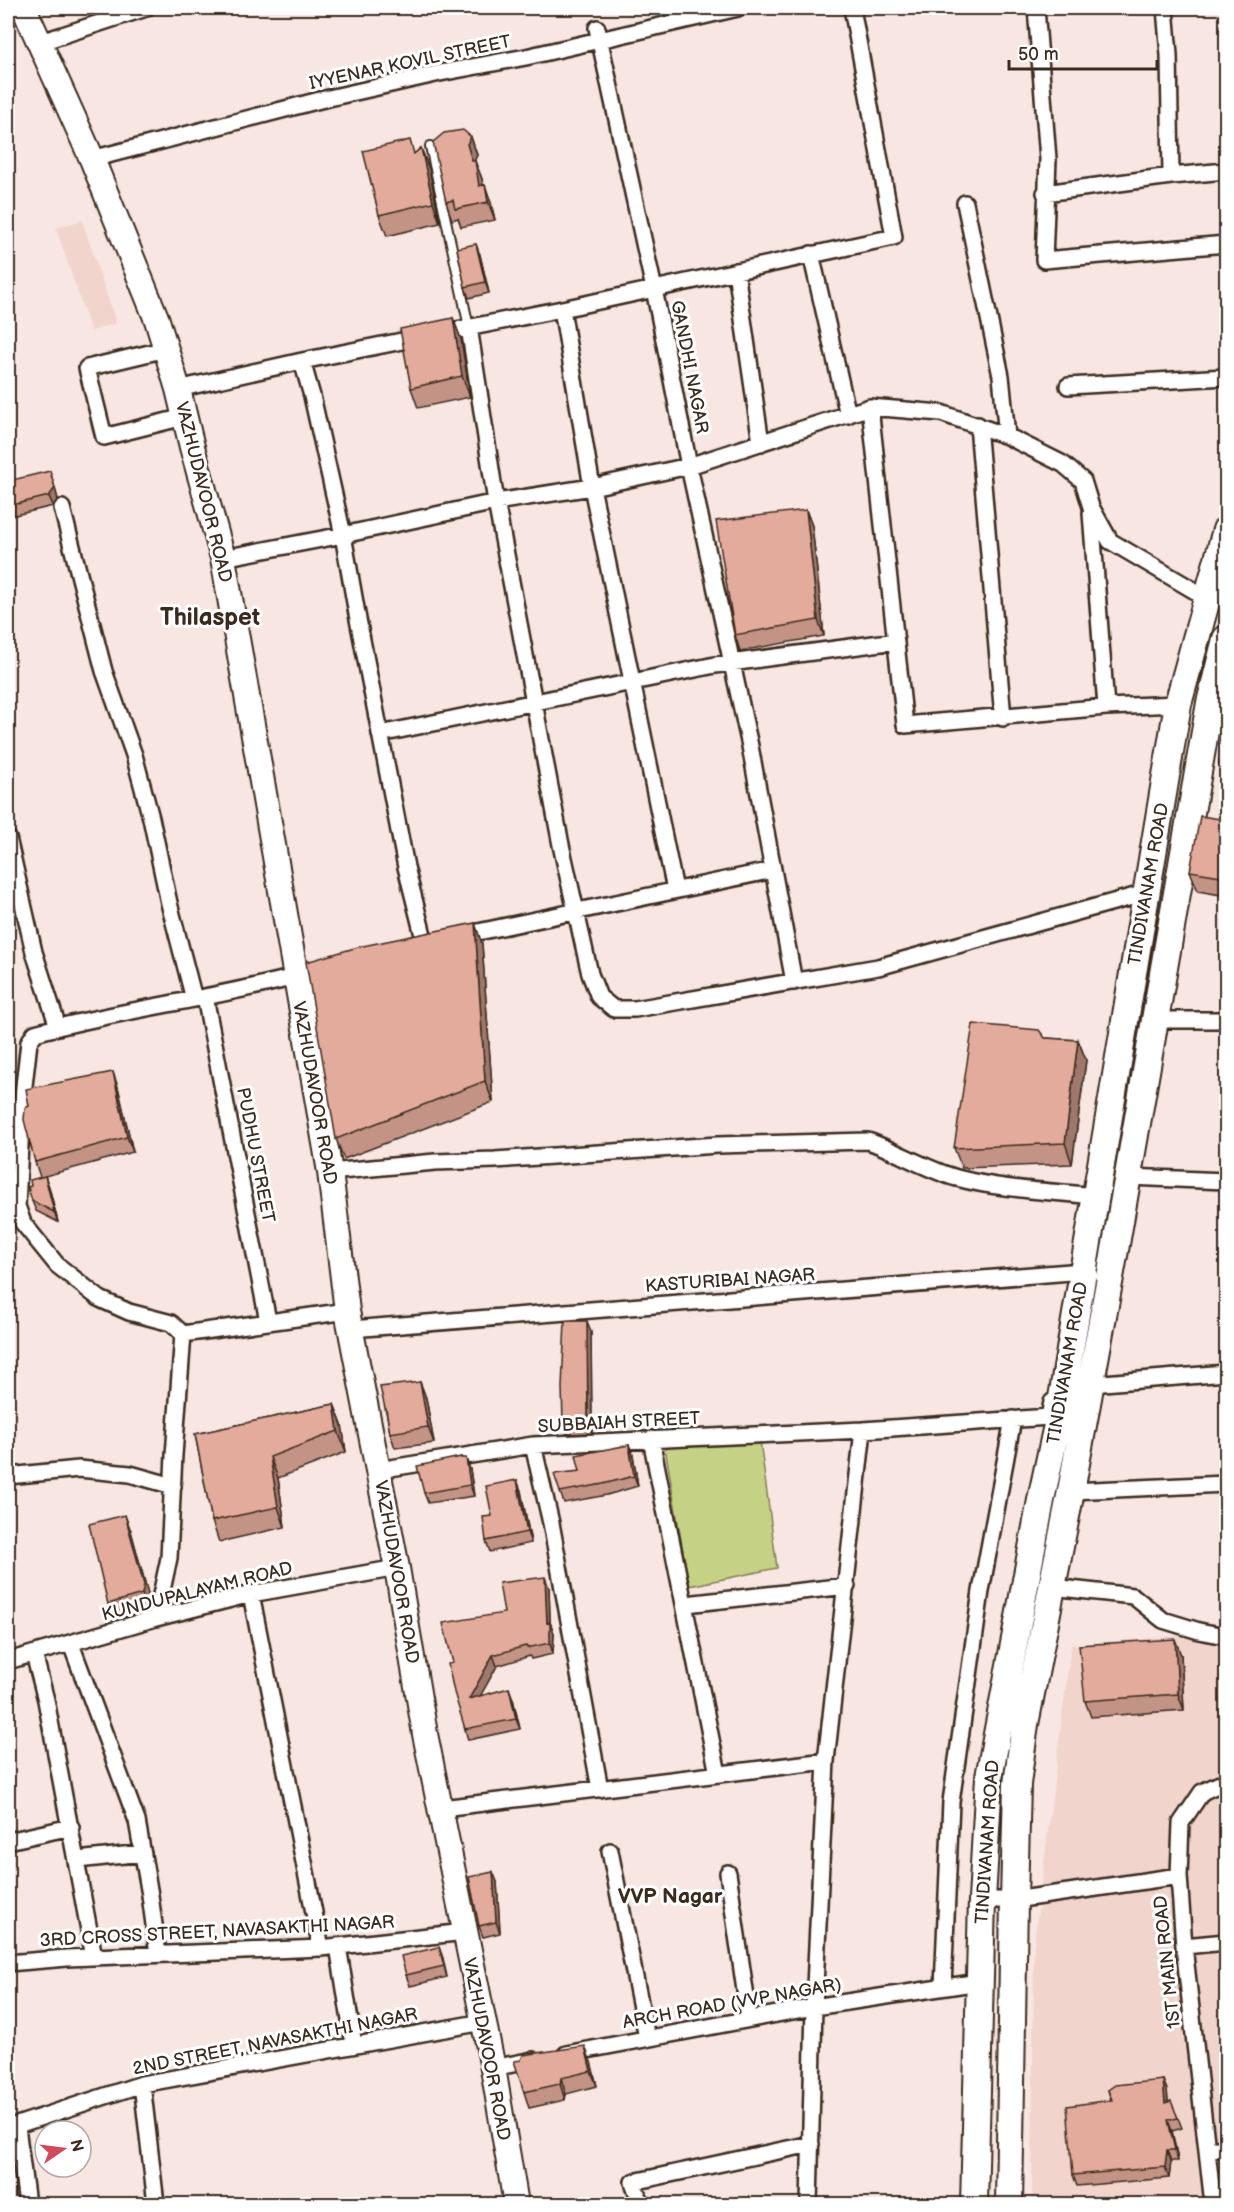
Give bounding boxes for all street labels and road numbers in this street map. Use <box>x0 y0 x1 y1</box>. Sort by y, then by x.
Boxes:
street label: IYYENAR KOVIL STREET <box>307 31 513 94</box>
street label: GANDHI NAGAR <box>666 299 713 436</box>
street label: VAZHUDAVOOR ROAD <box>171 400 236 585</box>
street label: TINDIVANAM ROAD <box>1124 801 1173 967</box>
street label: VAZHUDAVOOR ROAD <box>288 1000 341 1186</box>
street label: PUDHU STREET <box>232 1086 279 1225</box>
street label: KASTURIBAI NAGAR <box>644 1264 816 1297</box>
street label: TINDIVANAM ROAD <box>1043 1280 1092 1446</box>
street label: SUBBAIAH STREET <box>537 1408 701 1437</box>
street label: VAZHUDAVOOR ROAD <box>370 1479 423 1665</box>
street label: KUNDUPALAYAM ROAD <box>100 1558 295 1625</box>
street label: TINDIVANAM ROAD <box>971 1759 1004 1925</box>
street label: 1ST MAIN ROAD <box>1150 1894 1185 2030</box>
street label: 3RD CROSS STREET, NAVASAKTHI NAGAR <box>39 1912 395 1951</box>
street label: VAZHUDAVOOR ROAD <box>458 1956 515 2142</box>
street label: ARCH ROAD (VVP NAGAR) <box>621 1974 843 2033</box>
street label: 2ND STREET, NAVASAKTHI NAGAR <box>131 2004 419 2079</box>

